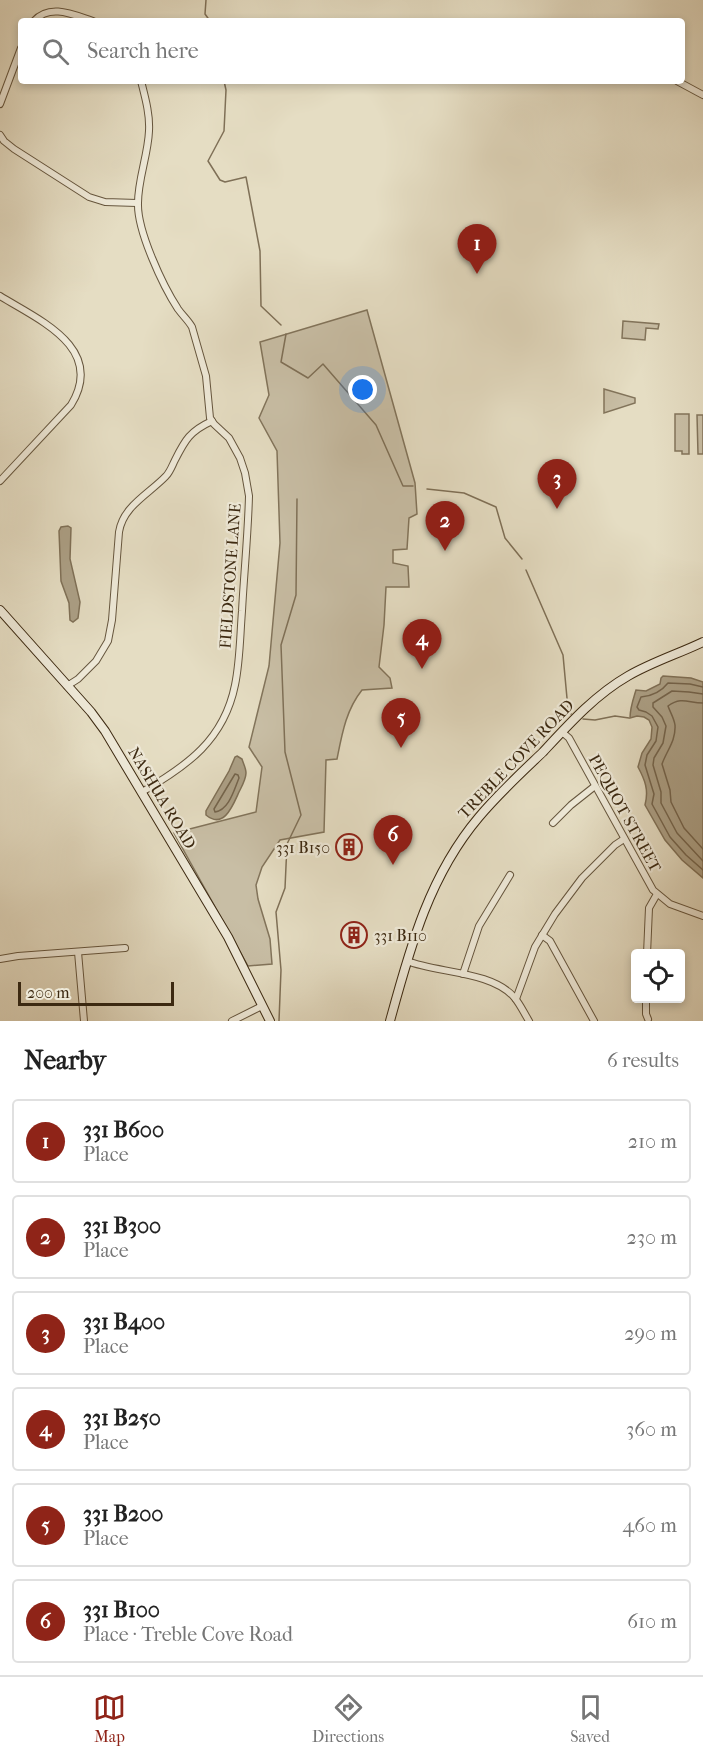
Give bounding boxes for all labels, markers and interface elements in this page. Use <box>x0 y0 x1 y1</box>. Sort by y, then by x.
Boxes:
search box <box>18 18 685 84</box>
icon: search <box>39 35 72 68</box>
text: Search here <box>87 38 199 64</box>
pin: 1 <box>458 224 496 274</box>
your location <box>348 375 377 404</box>
pin: 3 <box>538 460 576 509</box>
pin: 2 <box>426 502 464 551</box>
street label: FIELDSTONE LANE <box>215 503 245 649</box>
pin: 4 <box>402 620 442 669</box>
street label: TREBLE COVE ROAD <box>454 696 578 822</box>
pin: 5 <box>382 698 420 748</box>
street label: NASHUA ROAD <box>124 744 200 852</box>
street label: PEQUOT STREET <box>585 751 665 875</box>
pin: 6 <box>374 816 412 865</box>
building icon: 331 B150 <box>334 832 364 862</box>
place label: 331 B150 <box>276 838 330 857</box>
building icon: 331 B110 <box>339 920 369 950</box>
place label: 331 B110 <box>374 926 427 945</box>
map controls <box>631 949 685 1003</box>
button: locate <box>631 949 685 1003</box>
scale bar <box>18 979 174 1007</box>
text: 200 m <box>27 983 70 1002</box>
text: Nearby <box>24 1045 106 1076</box>
text: 6 results <box>607 1049 679 1072</box>
text: 331 B600 <box>83 1117 164 1143</box>
text: 1 <box>42 1130 49 1153</box>
text: 210 m <box>628 1130 677 1153</box>
text: Place <box>83 1143 129 1166</box>
text: 331 B300 <box>83 1213 161 1239</box>
text: 2 <box>40 1226 51 1249</box>
text: 230 m <box>627 1226 677 1249</box>
text: Place <box>83 1239 129 1262</box>
text: 331 B400 <box>83 1309 165 1335</box>
text: 3 <box>41 1322 50 1345</box>
text: 290 m <box>624 1322 677 1345</box>
text: Place <box>83 1335 129 1358</box>
text: 331 B250 <box>83 1405 161 1431</box>
text: 4 <box>40 1418 51 1441</box>
text: 360 m <box>626 1418 677 1441</box>
text: Place <box>83 1431 129 1454</box>
text: 331 B200 <box>83 1501 164 1527</box>
text: 5 <box>41 1514 50 1537</box>
text: 460 m <box>622 1514 677 1537</box>
text: Place <box>83 1527 129 1550</box>
text: 331 B100 <box>83 1597 160 1623</box>
text: 6 <box>40 1610 51 1633</box>
text: 610 m <box>627 1610 677 1633</box>
text: Place · Treble Cove Road <box>83 1623 293 1646</box>
tab: Map <box>93 1691 126 1746</box>
tab: Directions <box>312 1691 384 1746</box>
tab: Saved <box>570 1691 610 1746</box>

